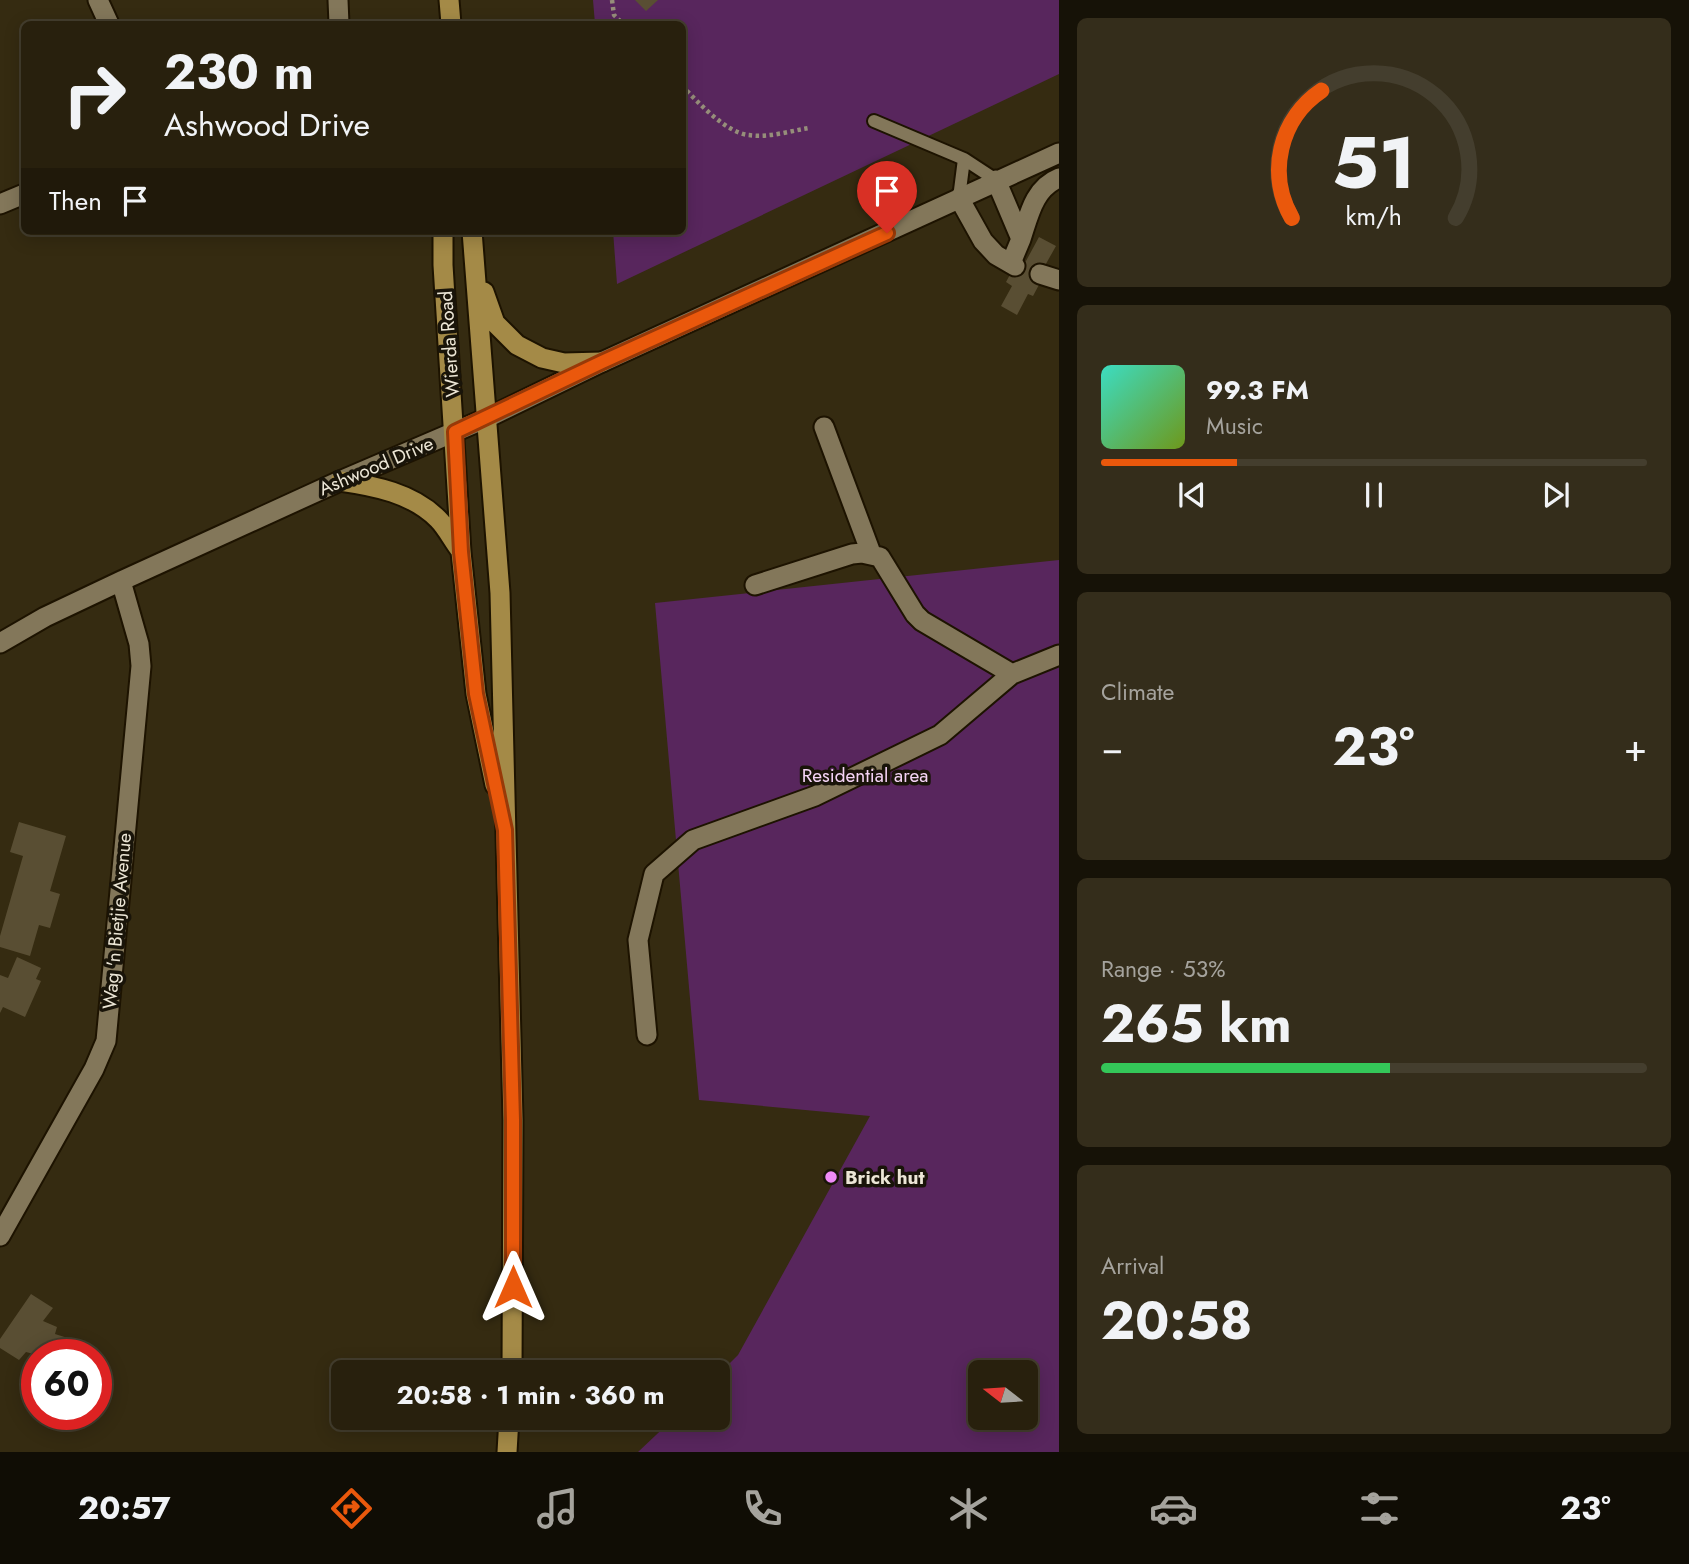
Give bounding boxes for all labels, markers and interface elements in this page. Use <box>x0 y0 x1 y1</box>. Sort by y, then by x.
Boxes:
text: 230 m <box>164 37 314 107</box>
icon: right <box>49 49 140 140</box>
text: Ashwood Drive <box>164 102 370 148</box>
text: 51 <box>1332 111 1416 216</box>
pin <box>857 161 917 233</box>
icon: arrive <box>868 172 906 210</box>
text: Then <box>49 182 102 220</box>
icon: arrive <box>116 182 154 220</box>
text: km/h <box>1346 198 1402 234</box>
street label: Wierda Road <box>432 290 466 398</box>
text: 99.3 FM <box>1206 371 1309 409</box>
text: Music <box>1206 409 1263 443</box>
street label: Ashwood Drive <box>314 430 438 502</box>
icon: previous <box>1173 476 1211 514</box>
icon: pause <box>1355 476 1393 514</box>
icon: next <box>1537 476 1575 514</box>
text: Climate <box>1101 675 1174 709</box>
text: 23° <box>1333 709 1414 785</box>
text: − <box>1101 720 1123 775</box>
text: + <box>1624 720 1647 775</box>
park label: Residential area <box>802 762 928 789</box>
street label: Wag 'n Bietjie Avenue <box>96 831 138 1010</box>
text: Range · 53% <box>1101 952 1225 986</box>
text: 265 km <box>1101 986 1292 1062</box>
place label: Brick hut <box>845 1164 925 1191</box>
marker: Brick hut <box>823 1169 839 1185</box>
text: Arrival <box>1101 1249 1164 1283</box>
position arrow <box>476 1250 550 1324</box>
text: 20:58 <box>1101 1283 1252 1359</box>
speed limit sign: 60 <box>21 1339 112 1430</box>
north arrow <box>968 1360 1038 1430</box>
map controls <box>968 1360 1038 1430</box>
text: 20:58 · 1 min · 360 m <box>396 1376 665 1414</box>
icon: directions <box>327 1484 376 1533</box>
icon: music <box>533 1484 582 1533</box>
icon: phone <box>738 1484 787 1533</box>
icon: climate <box>944 1484 993 1533</box>
icon: car <box>1149 1484 1198 1533</box>
icon: filters <box>1355 1484 1404 1533</box>
text: 20:57 <box>78 1485 171 1531</box>
text: 23° <box>1560 1485 1611 1531</box>

